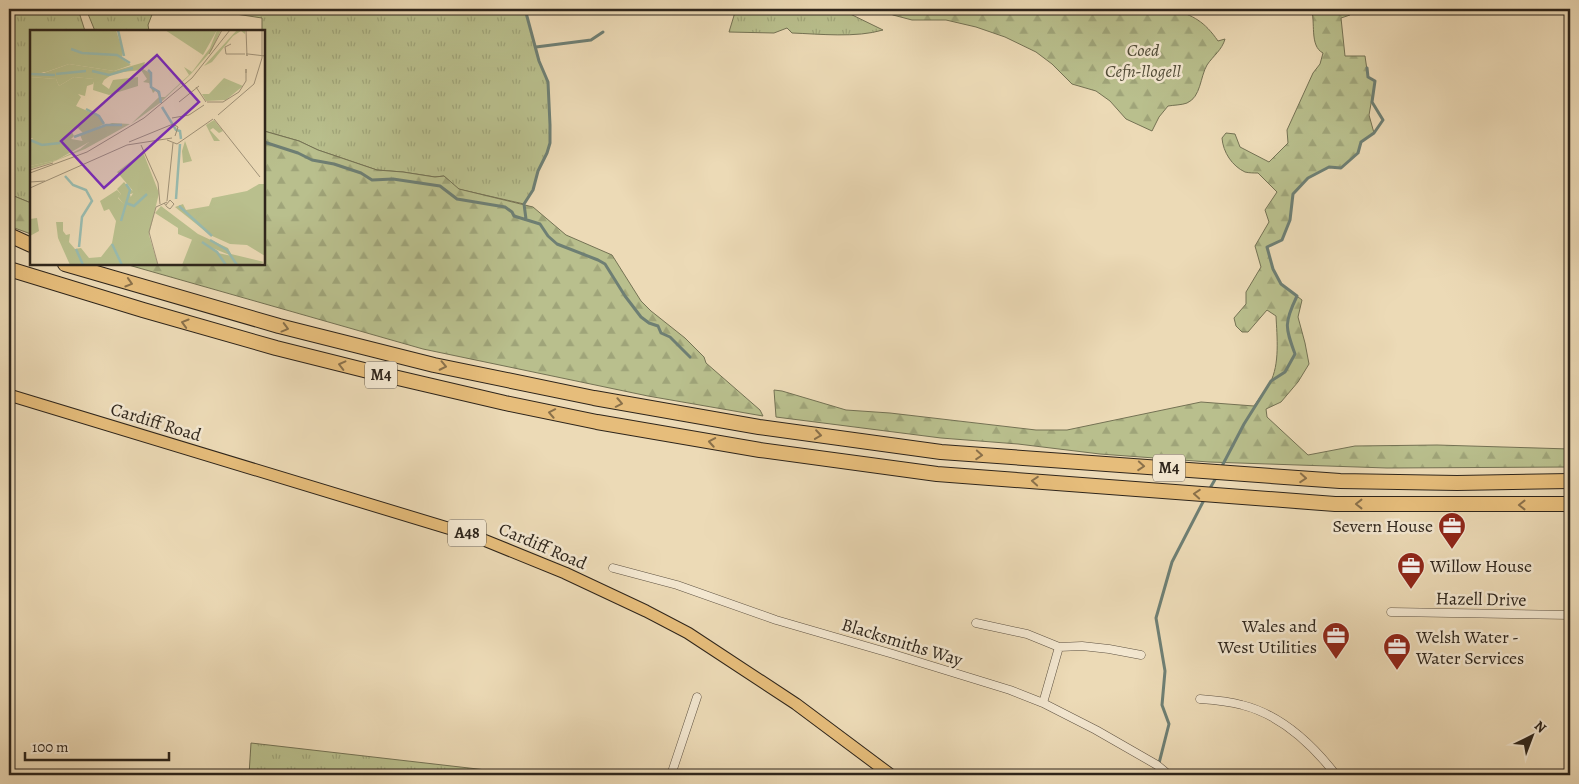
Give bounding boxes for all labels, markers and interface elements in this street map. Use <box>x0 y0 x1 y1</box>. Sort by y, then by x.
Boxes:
inset map <box>30 30 265 265</box>
park label: Coed Cefn-llogell <box>1105 38 1181 83</box>
one-way arrow <box>124 278 132 288</box>
one-way arrow <box>182 318 190 328</box>
one-way arrow <box>280 322 289 332</box>
one-way arrow <box>338 360 347 371</box>
one-way arrow <box>438 361 447 371</box>
road number: M4 <box>365 362 397 388</box>
street label: Cardiff Road <box>108 397 205 447</box>
one-way arrow <box>615 397 623 407</box>
one-way arrow <box>547 408 556 418</box>
one-way arrow <box>813 430 822 440</box>
one-way arrow <box>707 437 716 447</box>
one-way arrow <box>975 449 983 460</box>
road number: M4 <box>1153 454 1185 482</box>
one-way arrow <box>1137 461 1145 472</box>
one-way arrow <box>1299 473 1307 484</box>
one-way arrow <box>1031 476 1039 487</box>
one-way arrow <box>1193 488 1201 499</box>
one-way arrow <box>1355 499 1363 510</box>
one-way arrow <box>1517 500 1525 510</box>
office icon: Severn House <box>1437 511 1467 550</box>
place label: Severn House <box>1332 514 1433 538</box>
street label: Cardiff Road <box>495 517 591 575</box>
road number: A48 <box>448 520 486 546</box>
office icon: Willow House <box>1396 551 1426 590</box>
place label: Willow House <box>1429 554 1532 578</box>
street label: Hazell Drive <box>1435 586 1527 612</box>
street label: Blacksmiths Way <box>839 612 966 672</box>
place label: Wales and West Utilities <box>1217 614 1317 659</box>
office icon: Wales and West Utilities <box>1321 621 1351 660</box>
place label: Welsh Water - Water Services <box>1415 625 1524 670</box>
office icon: Welsh Water - Water Services <box>1382 632 1412 671</box>
north arrow <box>1506 712 1556 762</box>
text: N <box>1530 716 1551 737</box>
scale bar <box>25 729 169 761</box>
text: 100 m <box>32 737 69 757</box>

